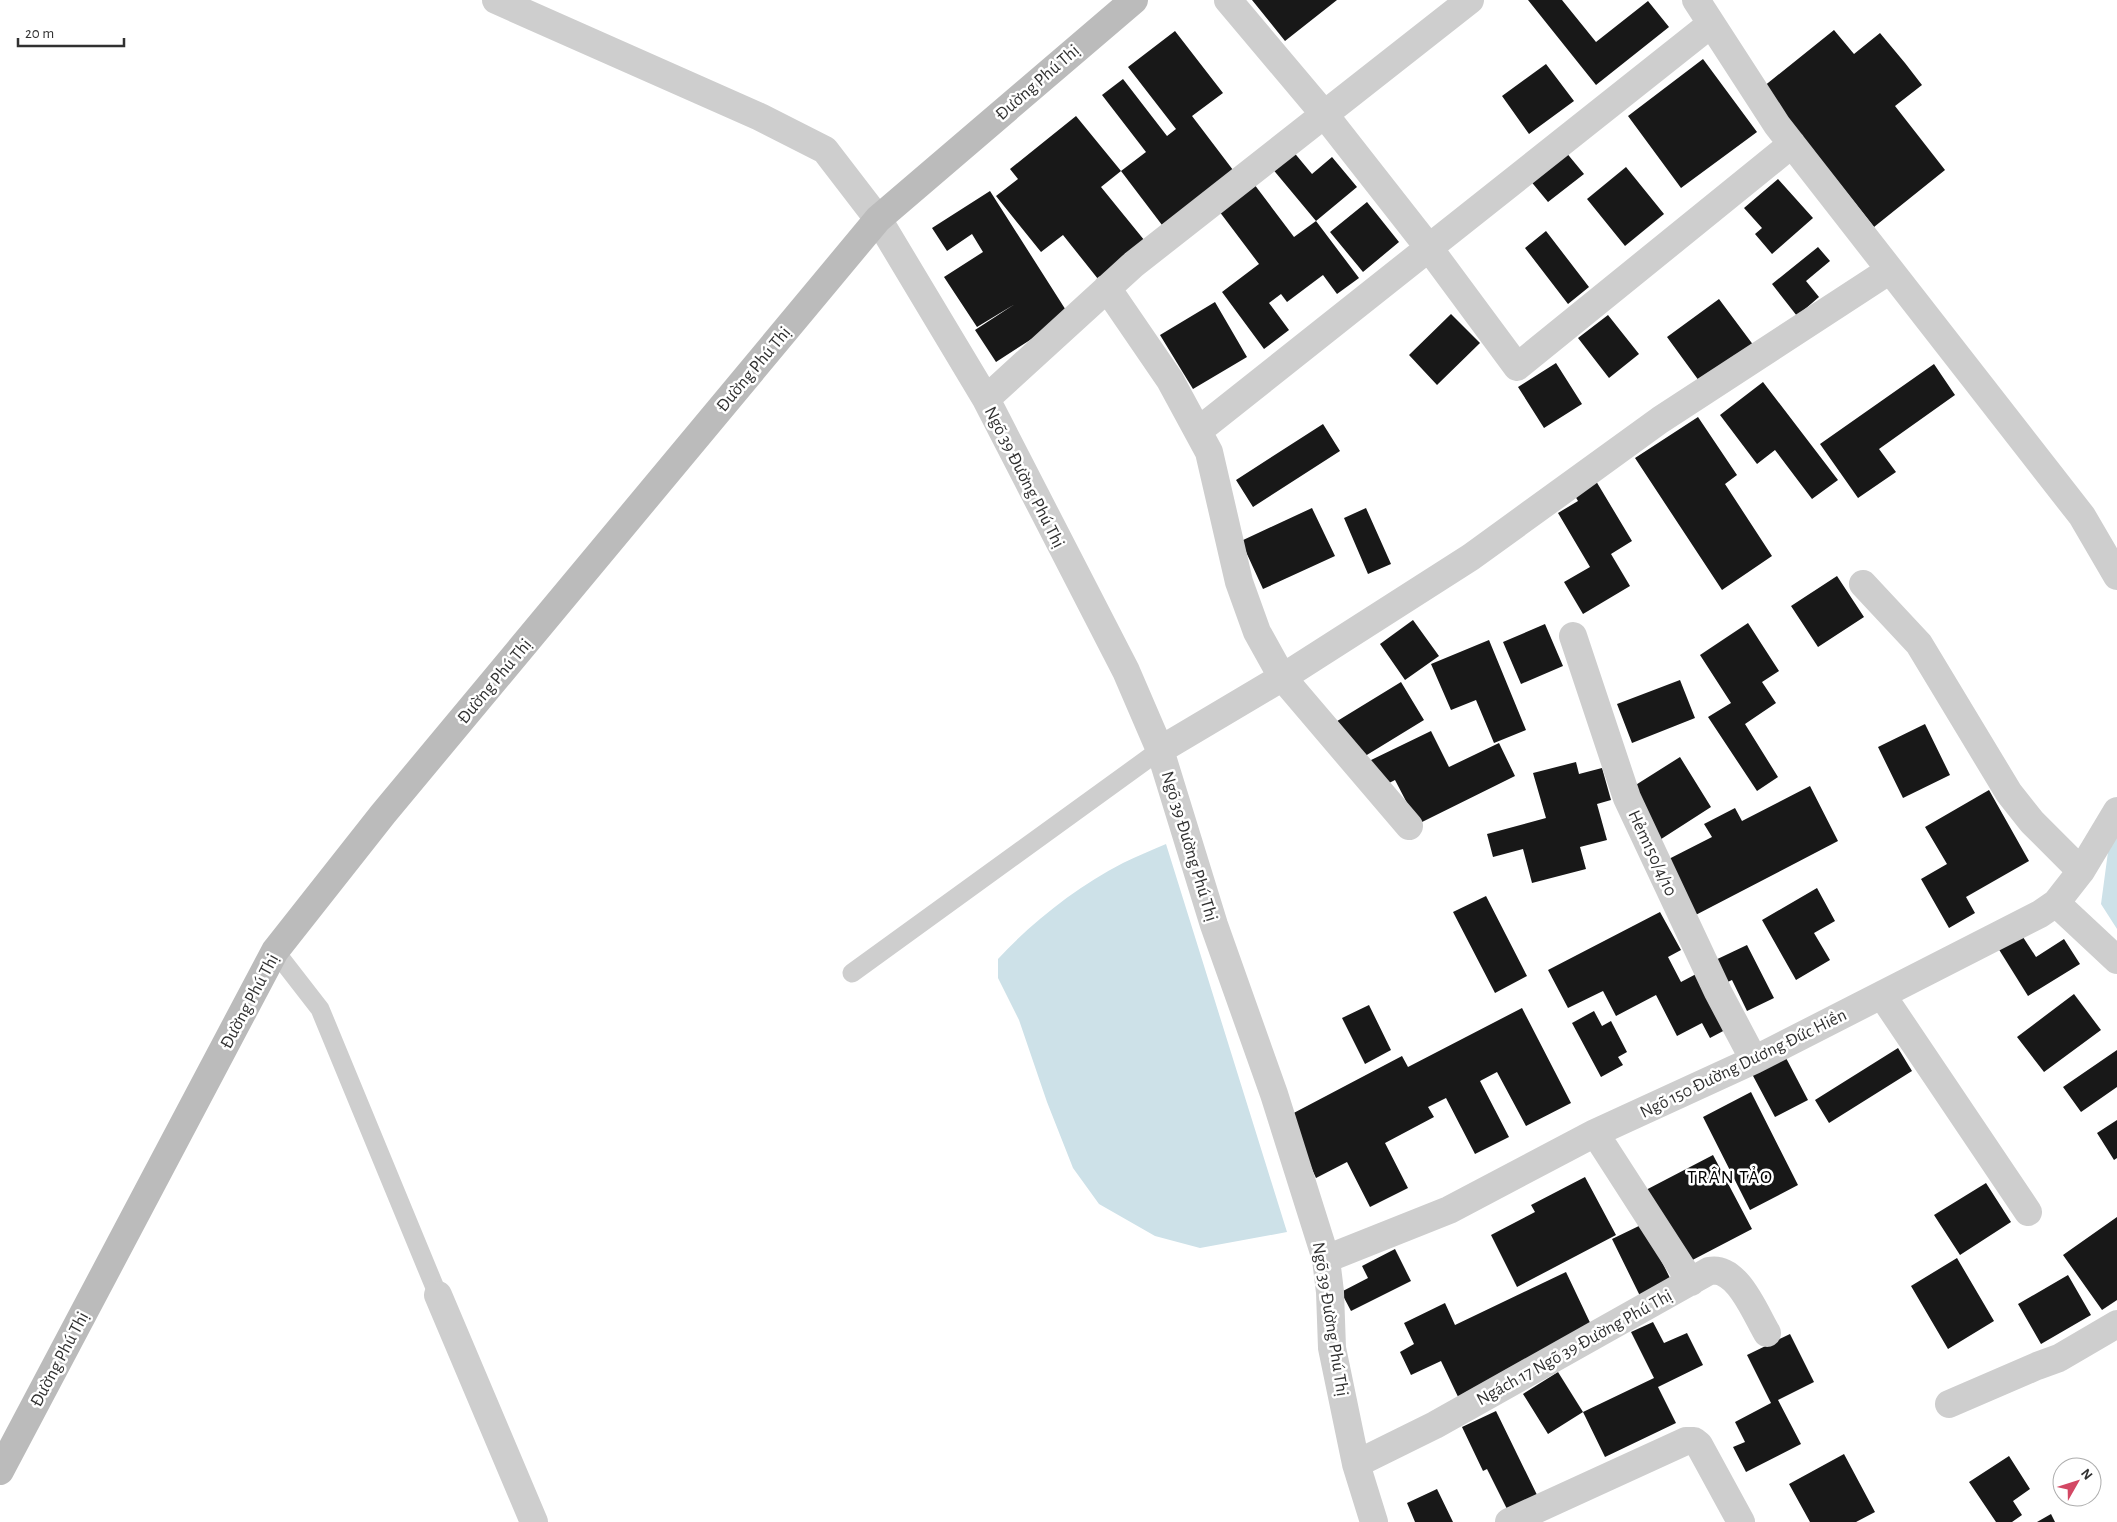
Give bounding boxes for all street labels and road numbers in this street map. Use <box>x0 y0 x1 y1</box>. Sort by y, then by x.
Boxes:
street label: Đường Phú Thị <box>992 42 1083 124</box>
street label: Đường Phú Thị <box>713 324 794 416</box>
street label: Ngõ 39 Đường Phú Thị <box>981 404 1068 551</box>
street label: Đường Phú Thị <box>454 636 535 728</box>
street label: Ngõ 39 Đường Phú Thị <box>1158 769 1220 924</box>
street label: Hẻm150/4/10 <box>1624 808 1680 899</box>
street label: Đường Phú Thị <box>217 951 282 1052</box>
street label: Ngõ 150 Đường Dương Đức Hiền <box>1637 1005 1850 1122</box>
street label: Ngõ 39 Đường Phú Thị <box>1309 1241 1351 1398</box>
street label: Ngách 17 Ngõ 39 Đường Phú Thị <box>1474 1287 1675 1409</box>
street label: Đường Phú Thị <box>27 1309 92 1410</box>

